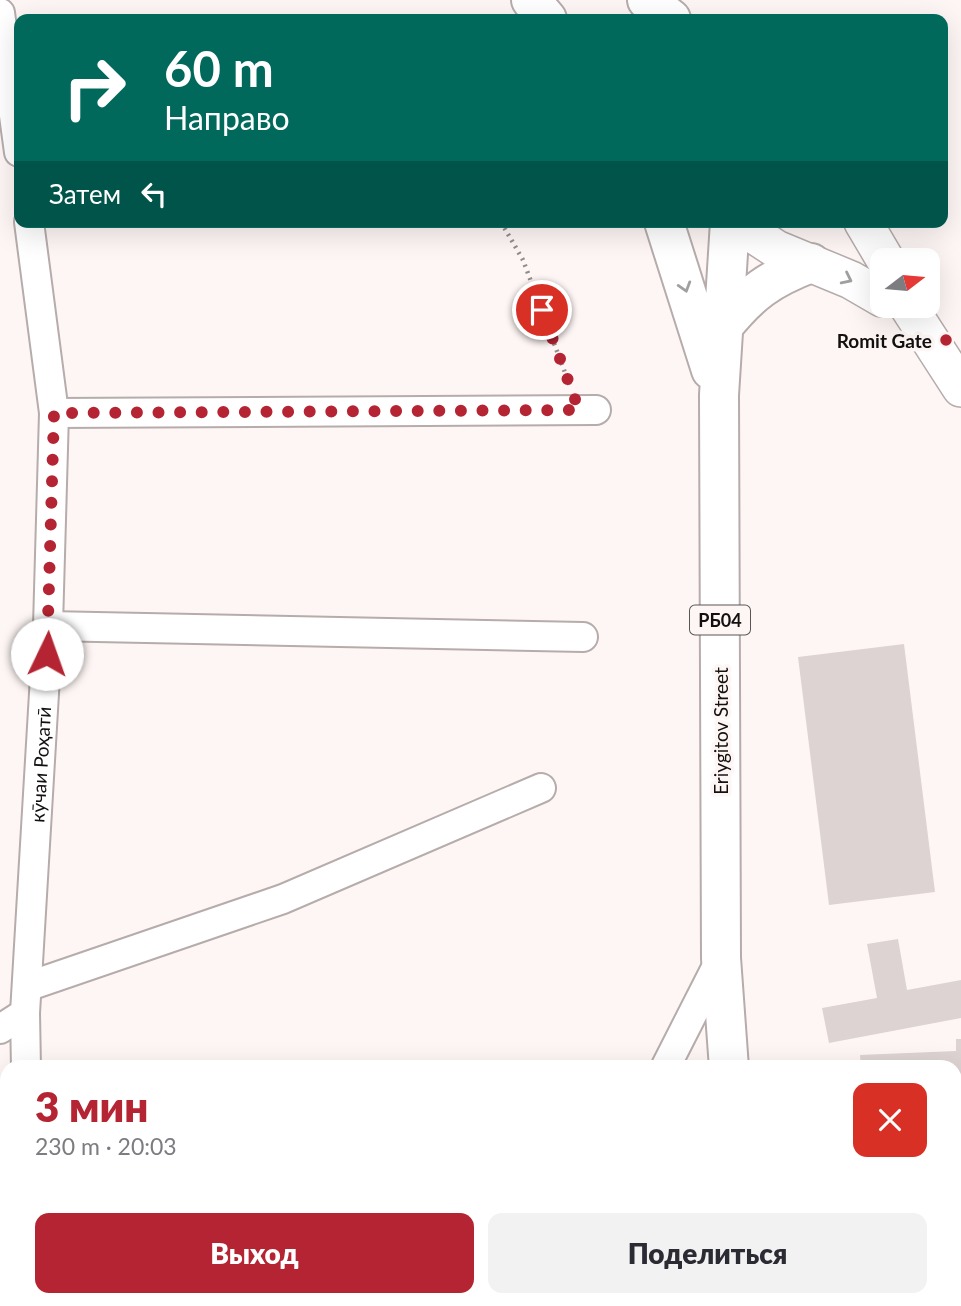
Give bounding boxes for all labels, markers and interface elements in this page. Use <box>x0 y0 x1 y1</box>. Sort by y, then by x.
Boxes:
text: 60 m <box>164 39 274 97</box>
icon: right <box>49 42 140 133</box>
text: Направо <box>164 98 290 137</box>
icon: left <box>135 175 173 213</box>
text: Затем <box>49 178 121 210</box>
north arrow <box>870 248 940 318</box>
map controls <box>870 248 940 318</box>
one-way arrow <box>840 271 852 285</box>
pin <box>512 280 572 340</box>
one-way arrow <box>677 281 692 293</box>
icon: arrive <box>523 291 561 329</box>
place label: Romit Gate <box>837 329 932 352</box>
marker: Romit Gate <box>938 332 954 348</box>
road number: РБ04 <box>690 606 750 634</box>
position arrow <box>10 617 84 691</box>
street label: Eriygitov Street <box>709 667 732 795</box>
street label: кӯчаи Роҳатӣ <box>25 706 55 823</box>
text: 3 мин <box>35 1081 149 1131</box>
button: close <box>853 1083 927 1157</box>
text: 230 m · 20:03 <box>35 1132 177 1160</box>
button: Выход <box>35 1213 474 1293</box>
button: Поделиться <box>488 1213 927 1293</box>

